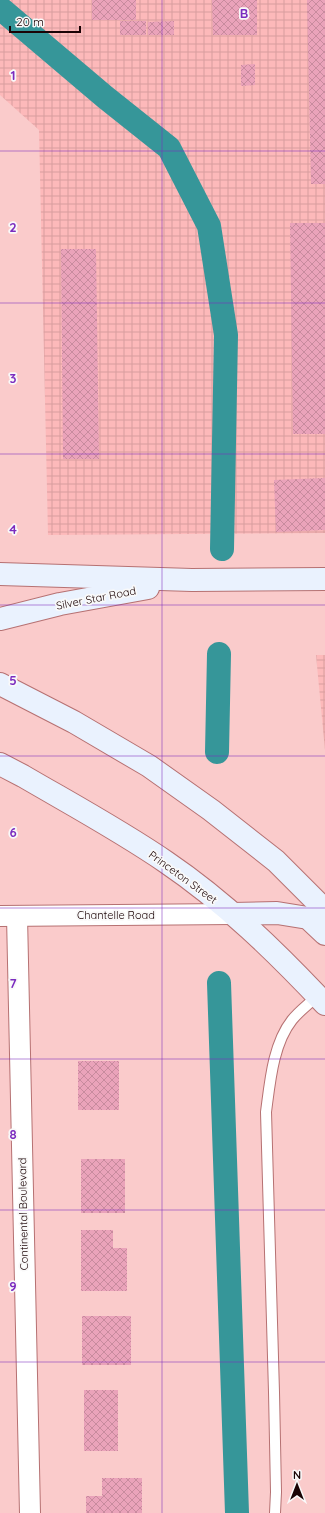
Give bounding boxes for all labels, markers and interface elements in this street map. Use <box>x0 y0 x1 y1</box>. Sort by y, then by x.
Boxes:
text: B <box>240 5 248 21</box>
scale bar <box>10 8 80 34</box>
text: 20 m <box>16 14 44 29</box>
text: 1 <box>10 67 16 83</box>
text: 2 <box>9 219 17 235</box>
text: 3 <box>10 370 17 386</box>
text: 4 <box>9 521 17 537</box>
street label: Silver Star Road <box>55 583 137 613</box>
text: 5 <box>9 672 17 688</box>
text: 6 <box>9 824 17 840</box>
street label: Princeton Street <box>146 847 220 907</box>
street label: Chantelle Road <box>77 908 155 922</box>
text: 7 <box>9 975 17 991</box>
text: 8 <box>9 1126 17 1142</box>
street label: Continental Boulevard <box>15 1157 31 1271</box>
text: 9 <box>9 1278 17 1294</box>
north arrow <box>277 1465 317 1505</box>
text: N <box>293 1468 301 1482</box>

